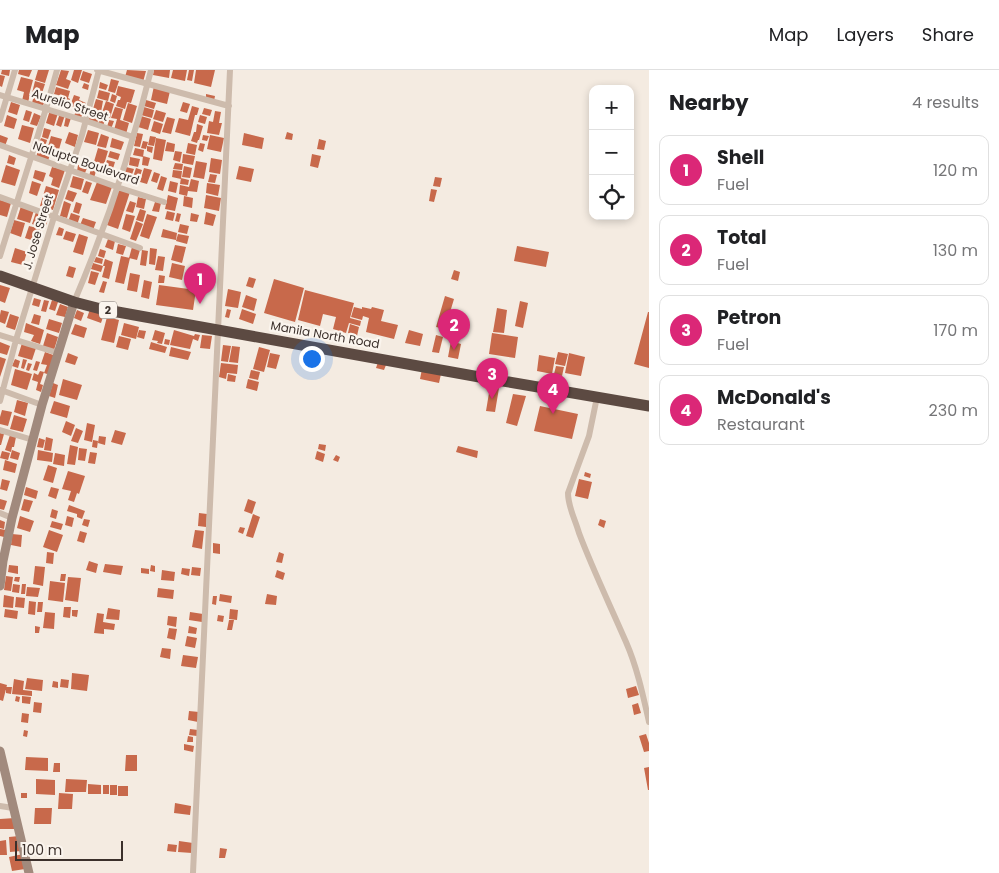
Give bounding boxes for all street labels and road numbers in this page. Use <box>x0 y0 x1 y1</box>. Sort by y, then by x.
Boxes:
street label: Aurelio Street <box>30 84 111 125</box>
street label: Nalupta Boulevard <box>31 136 142 189</box>
street label: J. Jose Street <box>18 192 57 272</box>
road number: 2 <box>99 302 117 318</box>
street label: Manila North Road <box>269 317 381 352</box>

